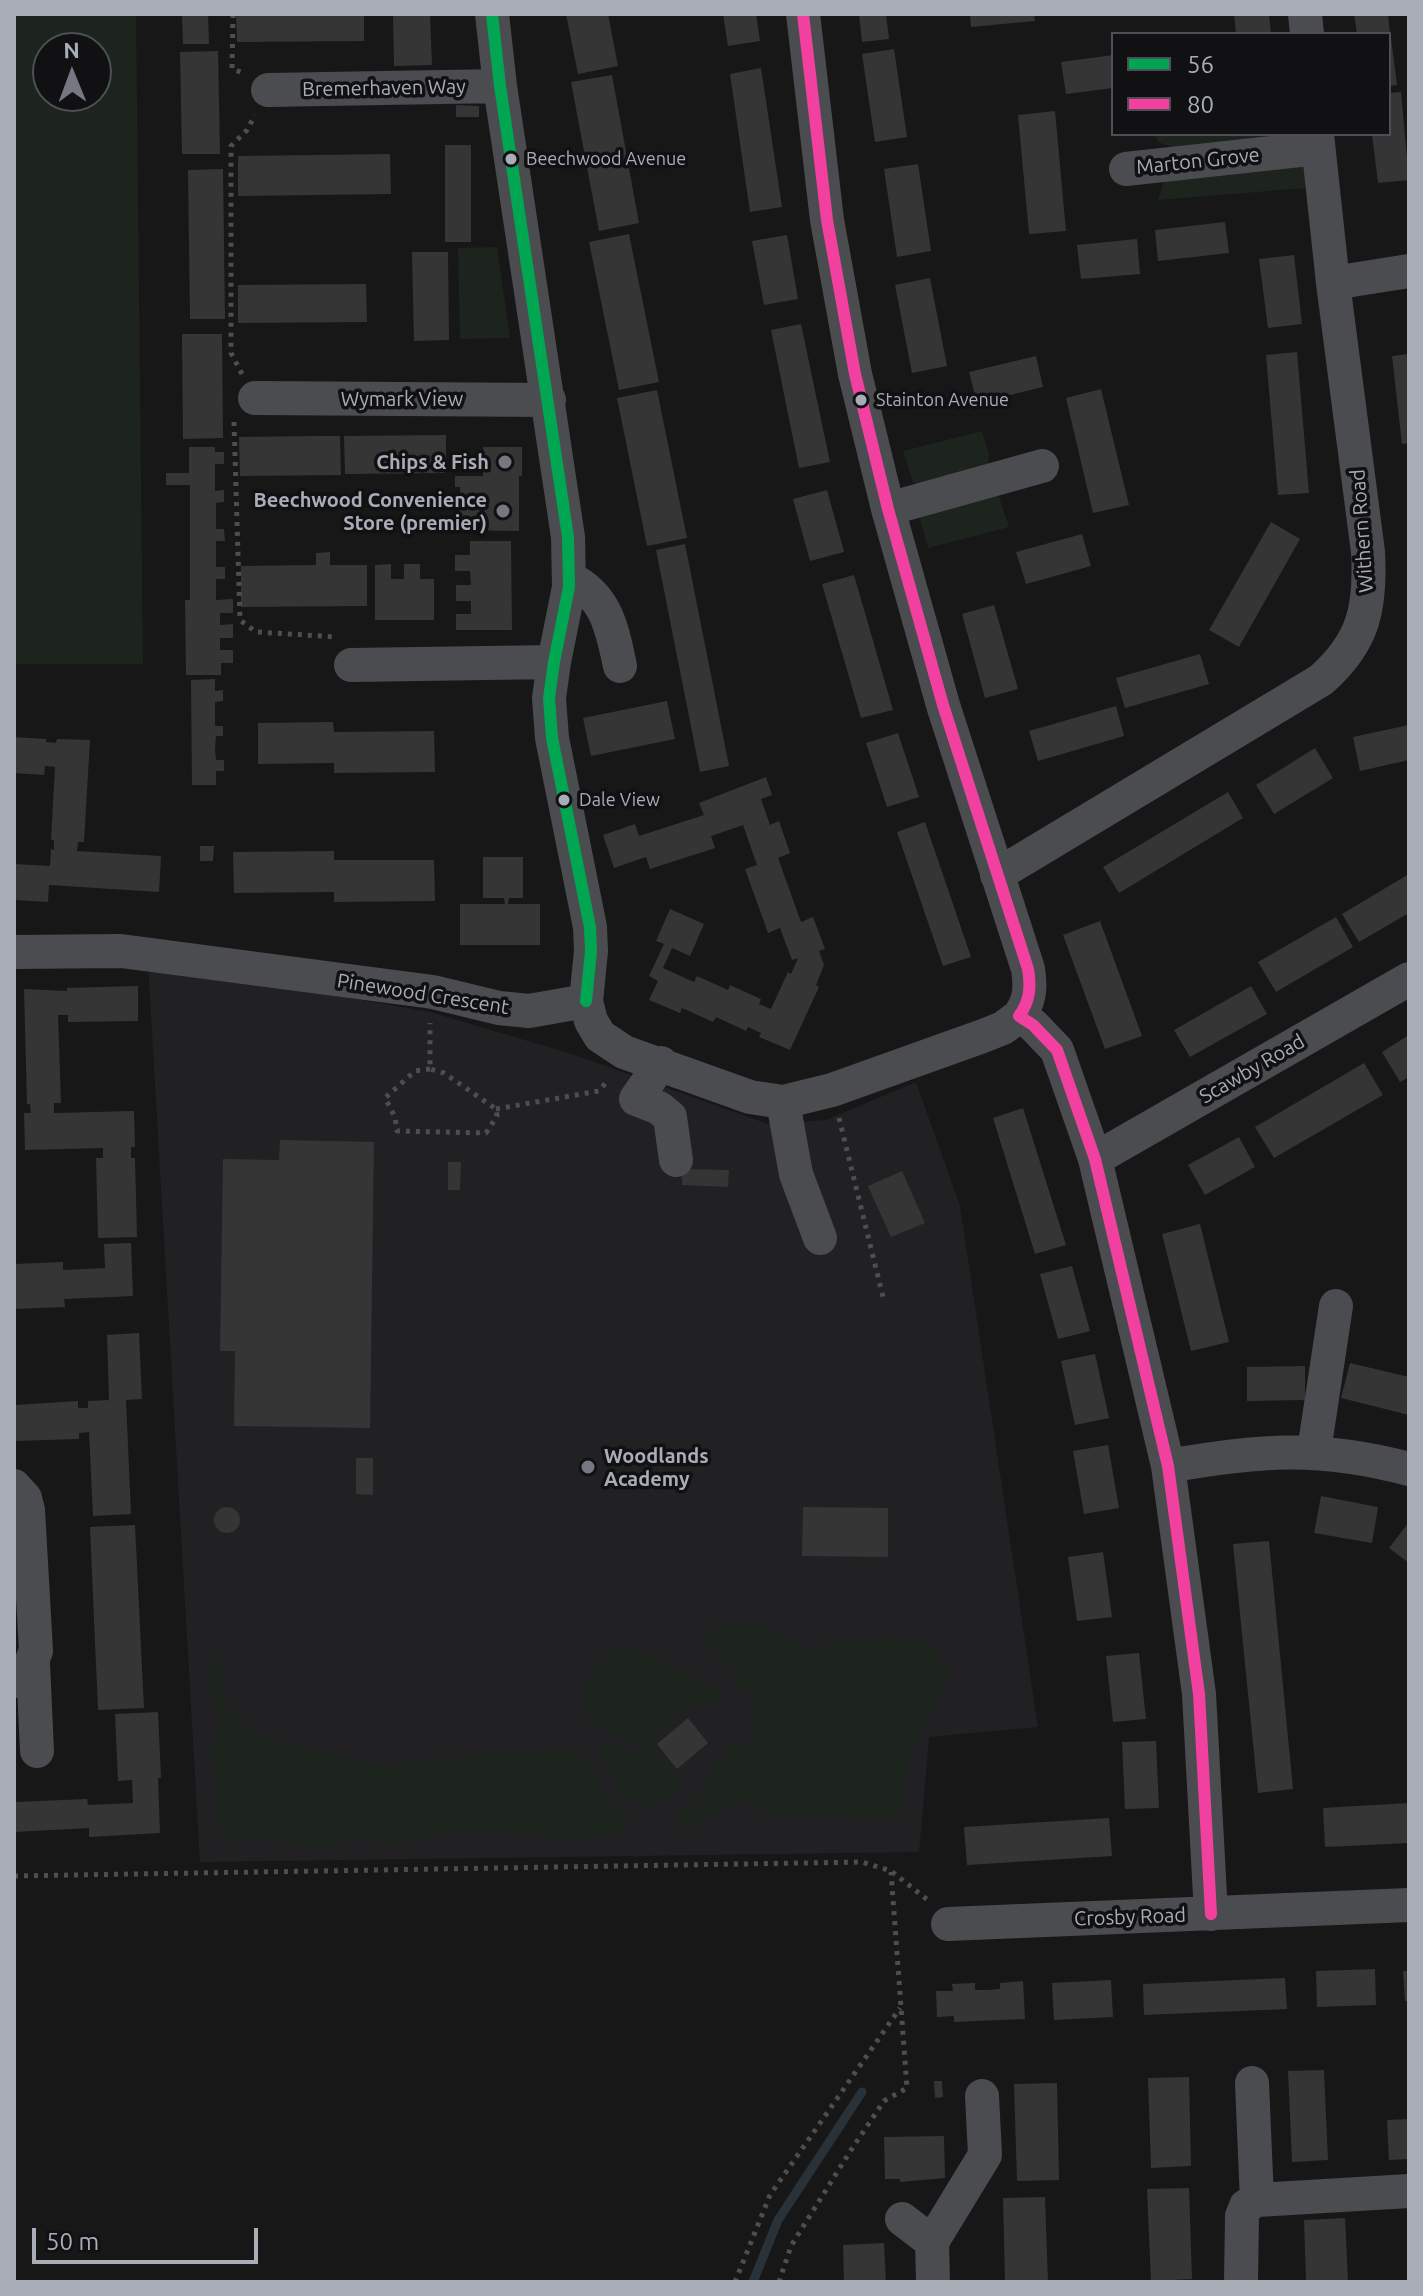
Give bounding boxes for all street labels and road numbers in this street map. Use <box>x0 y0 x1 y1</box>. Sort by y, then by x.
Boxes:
street label: Bremerhaven Way <box>302 75 466 101</box>
street label: Marton Grove <box>1135 143 1261 179</box>
street label: Wymark View <box>341 387 463 411</box>
street label: Withern Road <box>1346 468 1378 594</box>
street label: Pinewood Crescent <box>335 969 511 1019</box>
street label: Scawby Road <box>1195 1029 1309 1109</box>
street label: Crosby Road <box>1074 1903 1186 1931</box>

